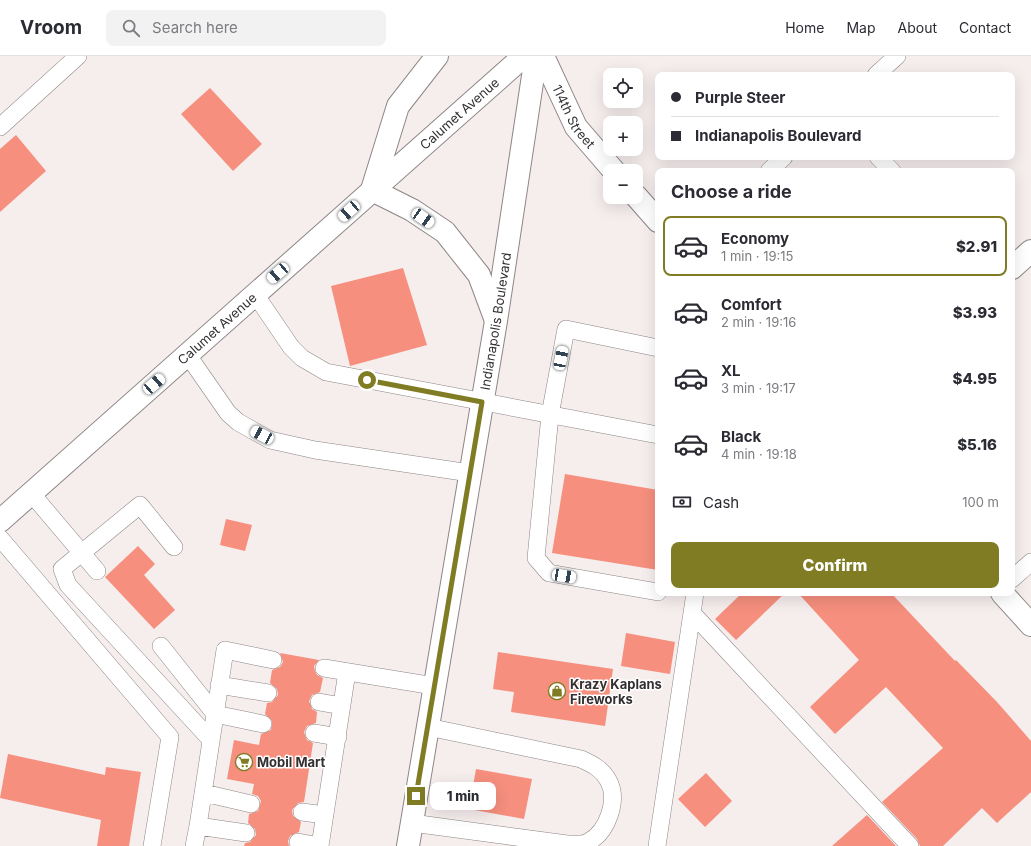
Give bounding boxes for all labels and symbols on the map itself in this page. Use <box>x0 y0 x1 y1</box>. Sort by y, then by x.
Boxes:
street label: Calumet Avenue <box>416 74 502 153</box>
street label: 114th Street <box>549 82 599 151</box>
car <box>336 199 362 223</box>
car <box>410 206 436 230</box>
street label: Indianapolis Boulevard <box>477 251 514 391</box>
car <box>265 261 291 285</box>
street label: Calumet Avenue <box>174 289 260 368</box>
car <box>553 345 569 371</box>
route start <box>358 371 376 389</box>
car <box>141 372 167 396</box>
car <box>249 424 275 446</box>
car <box>551 568 577 584</box>
place label: Krazy Kaplans Fireworks <box>570 676 662 707</box>
shop icon: Krazy Kaplans Fireworks <box>547 681 567 701</box>
supermarket icon: Mobil Mart <box>234 752 254 772</box>
place label: Mobil Mart <box>257 754 326 770</box>
callout: 1 min <box>430 782 496 810</box>
route end <box>407 787 425 805</box>

